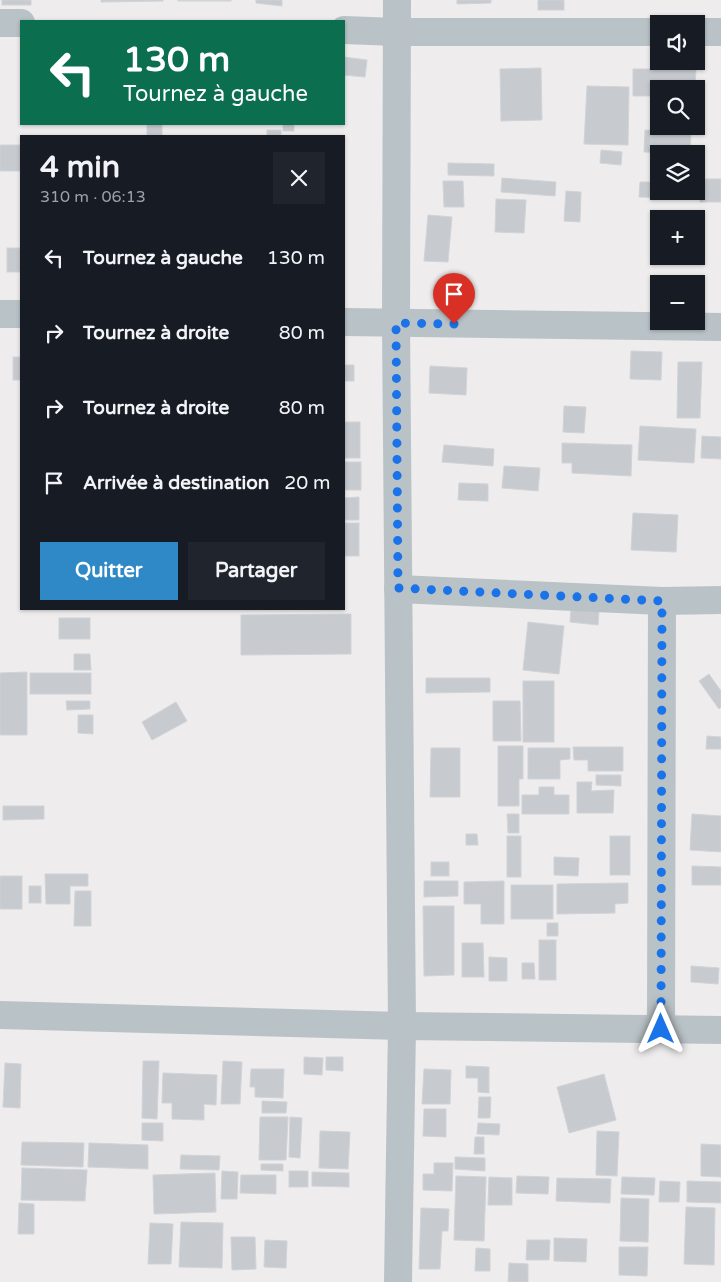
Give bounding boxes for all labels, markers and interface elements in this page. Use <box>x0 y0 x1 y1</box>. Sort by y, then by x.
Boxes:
map controls <box>650 15 705 330</box>
button: sound <box>650 15 705 70</box>
text: 130 m <box>123 39 230 81</box>
icon: left <box>40 40 105 105</box>
button: search <box>650 80 705 135</box>
text: Tournez à gauche <box>123 81 308 107</box>
button: layers <box>650 145 705 200</box>
text: 4 min <box>40 149 120 186</box>
button: close <box>273 152 325 204</box>
text: 310 m · 06:13 <box>40 187 146 207</box>
button: + <box>650 210 705 265</box>
icon: left <box>40 244 68 272</box>
text: Tournez à gauche <box>83 247 243 269</box>
text: 130 m <box>267 247 325 269</box>
pin <box>433 273 475 324</box>
button: − <box>650 275 705 330</box>
icon: arrive <box>440 280 468 308</box>
icon: right <box>40 319 68 347</box>
text: Tournez à droite <box>83 322 229 344</box>
text: 80 m <box>279 322 325 344</box>
icon: right <box>40 394 68 422</box>
text: Tournez à droite <box>83 397 229 419</box>
text: 80 m <box>279 397 325 419</box>
icon: arrive <box>40 469 68 497</box>
text: Arrivée à destination <box>83 472 269 494</box>
text: 20 m <box>284 472 331 494</box>
button: Quitter <box>40 542 178 600</box>
button: Partager <box>188 542 325 600</box>
position arrow <box>634 1002 686 1054</box>

